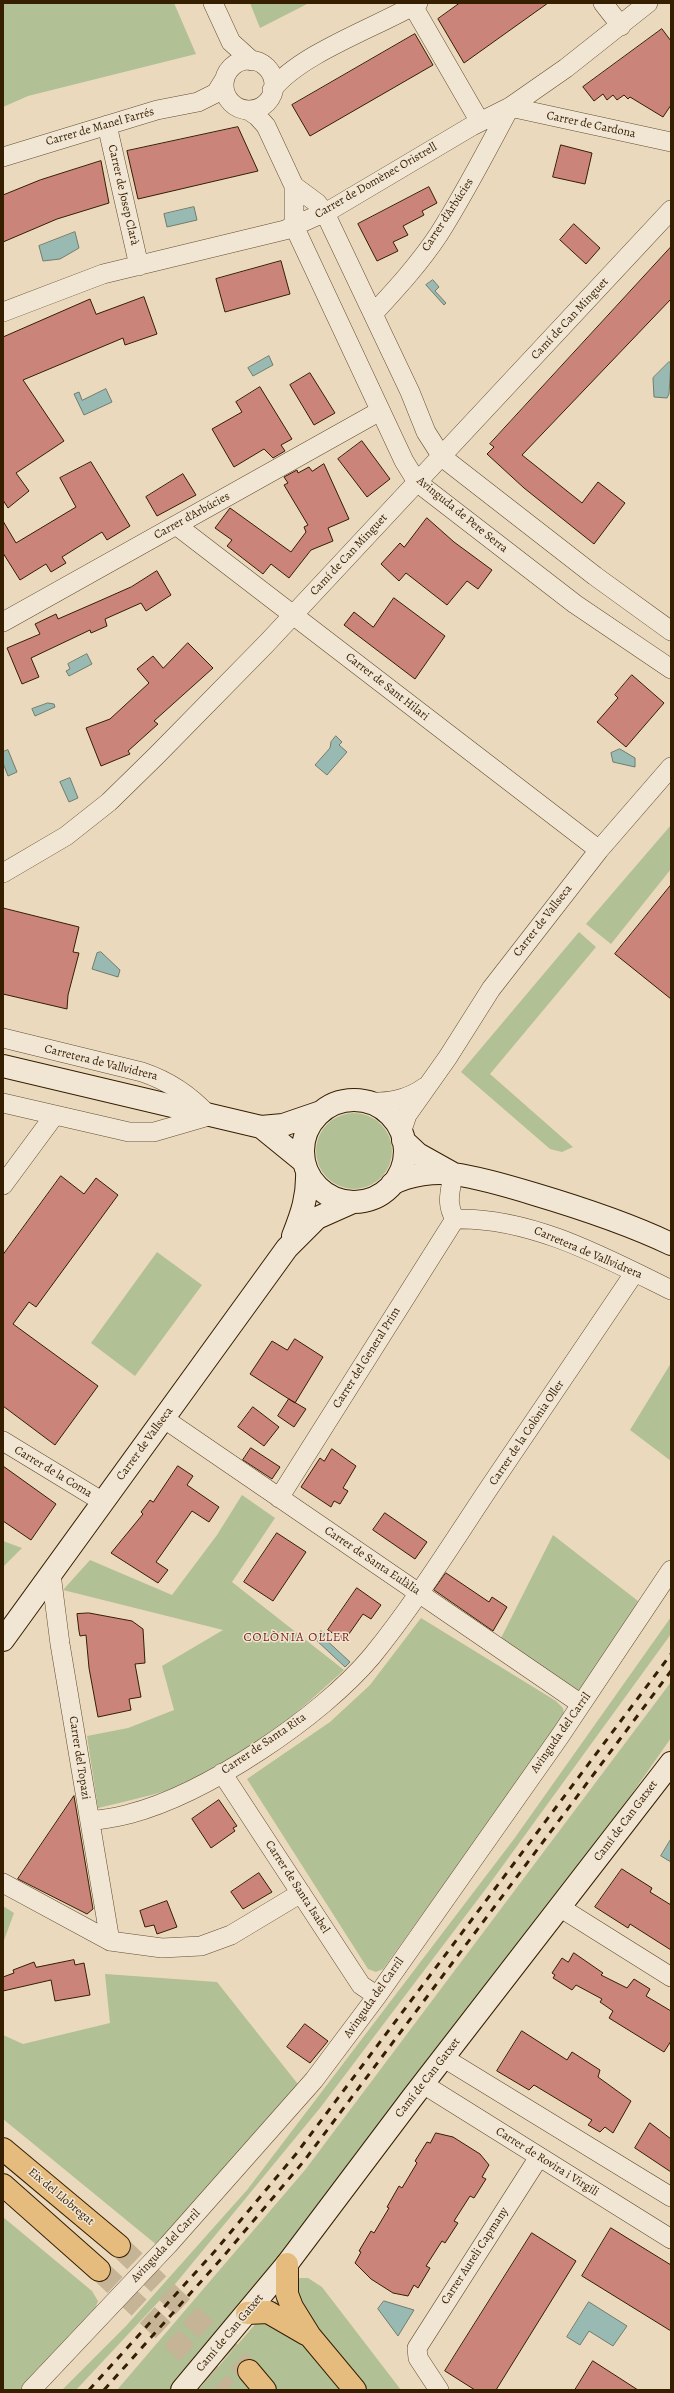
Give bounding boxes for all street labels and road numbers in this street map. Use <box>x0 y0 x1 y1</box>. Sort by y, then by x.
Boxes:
street label: Carrer de Manel Farrés <box>44 105 156 149</box>
street label: Carrer de Cardona <box>545 109 637 141</box>
street label: Carrer de Domènec Oristrell <box>312 140 440 222</box>
street label: Carrer de Josep Clarà <box>104 143 142 247</box>
street label: Carrer d'Arbúcies <box>419 176 477 254</box>
street label: Camí de Can Minguet <box>528 275 612 363</box>
street label: Avinguda de Pere Serra <box>414 474 510 556</box>
street label: Carrer d'Arbúcies <box>152 489 232 543</box>
street label: Camí de Can Minguet <box>307 511 391 599</box>
street label: Carrer de Sant Hilari <box>342 650 432 724</box>
street label: Carrer de Vallseca <box>510 882 576 960</box>
street label: Carretera de Vallvidrera <box>43 1042 159 1084</box>
street label: Carretera de Vallvidrera <box>532 1224 644 1282</box>
street label: Carrer del General Prim <box>330 1305 404 1411</box>
street label: Carrer de la Colònia Oller <box>486 1378 568 1488</box>
street label: Carrer de Vallseca <box>114 1404 176 1484</box>
street label: Carrer de la Coma <box>11 1443 95 1501</box>
street label: Carrer de Santa Eulàlia <box>321 1524 423 1598</box>
street label: Avinguda del Carril <box>528 1690 594 1776</box>
street label: Carrer de Santa Rita <box>219 1710 309 1778</box>
street label: Carrer del Topazi <box>65 1715 93 1801</box>
street label: Camí de Can Gatxet <box>591 1778 661 1864</box>
street label: Carrer de Santa Isabel <box>262 1838 332 1936</box>
street label: Avinguda del Carril <box>341 1955 407 2041</box>
street label: Camí de Can Gatxet <box>392 2035 464 2121</box>
street label: Carrer de Rovira i Virgili <box>493 2124 601 2200</box>
street label: Eix del Llobregat <box>25 2165 97 2229</box>
street label: Carrer Aureli Capmany <box>438 2205 512 2307</box>
street label: Avinguda del Carril <box>128 2206 204 2286</box>
street label: Camí de Can Gatxet <box>193 2291 267 2375</box>

